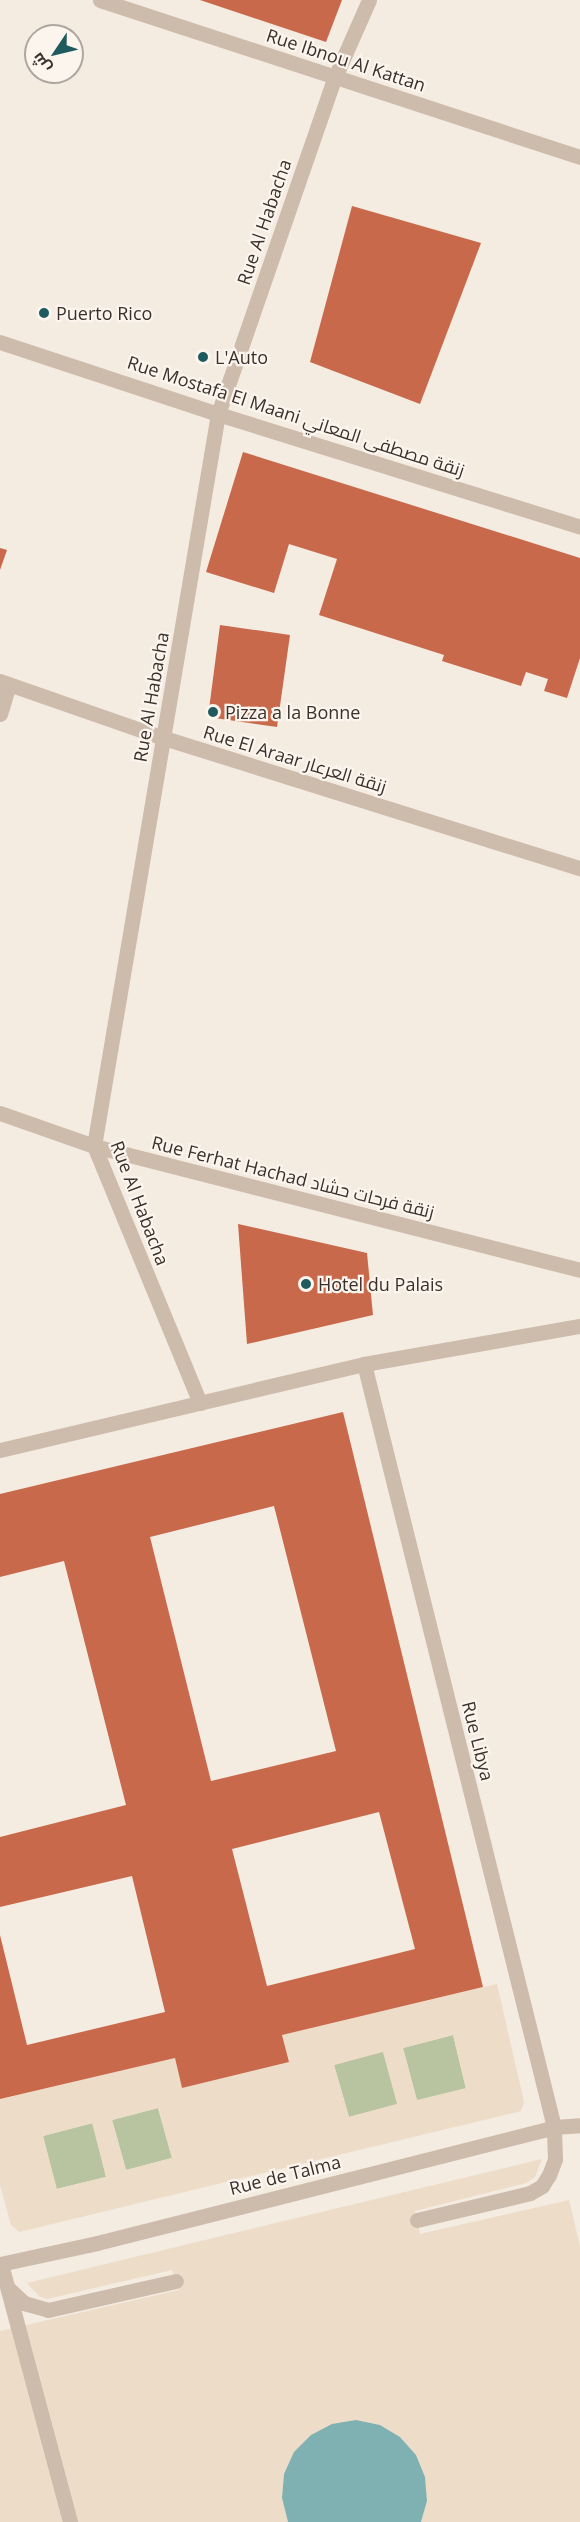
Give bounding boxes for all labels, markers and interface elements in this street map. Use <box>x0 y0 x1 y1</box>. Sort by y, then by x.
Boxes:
north arrow <box>24 24 84 84</box>
street label: Rue Ibnou Al Kattan <box>264 24 428 96</box>
text: ش <box>26 48 56 78</box>
street label: Rue Al Habacha <box>232 156 296 288</box>
place label: Puerto Rico <box>56 302 152 324</box>
marker: Puerto Rico <box>37 306 51 320</box>
place label: L'Auto <box>215 346 268 368</box>
marker: L'Auto <box>196 350 210 364</box>
street label: Rue Mostafa El Maani زنقة مصطفى المعاني <box>125 351 467 481</box>
street label: Rue Al Habacha <box>129 630 173 764</box>
place label: Pizza a la Bonne <box>225 701 360 723</box>
marker: Pizza a la Bonne <box>206 705 220 719</box>
street label: Rue El Araar زنقة العرعار <box>201 721 389 797</box>
street label: Rue Ferhat Hachad زنقة فرحات حشاد <box>149 1131 437 1223</box>
street label: Rue Al Habacha <box>106 1138 174 1268</box>
place label: Hotel du Palais <box>318 1273 443 1295</box>
marker: Hotel du Palais <box>299 1277 313 1291</box>
street label: Rue Libya <box>458 1699 498 1783</box>
street label: Rue de Talma <box>227 2151 343 2199</box>

